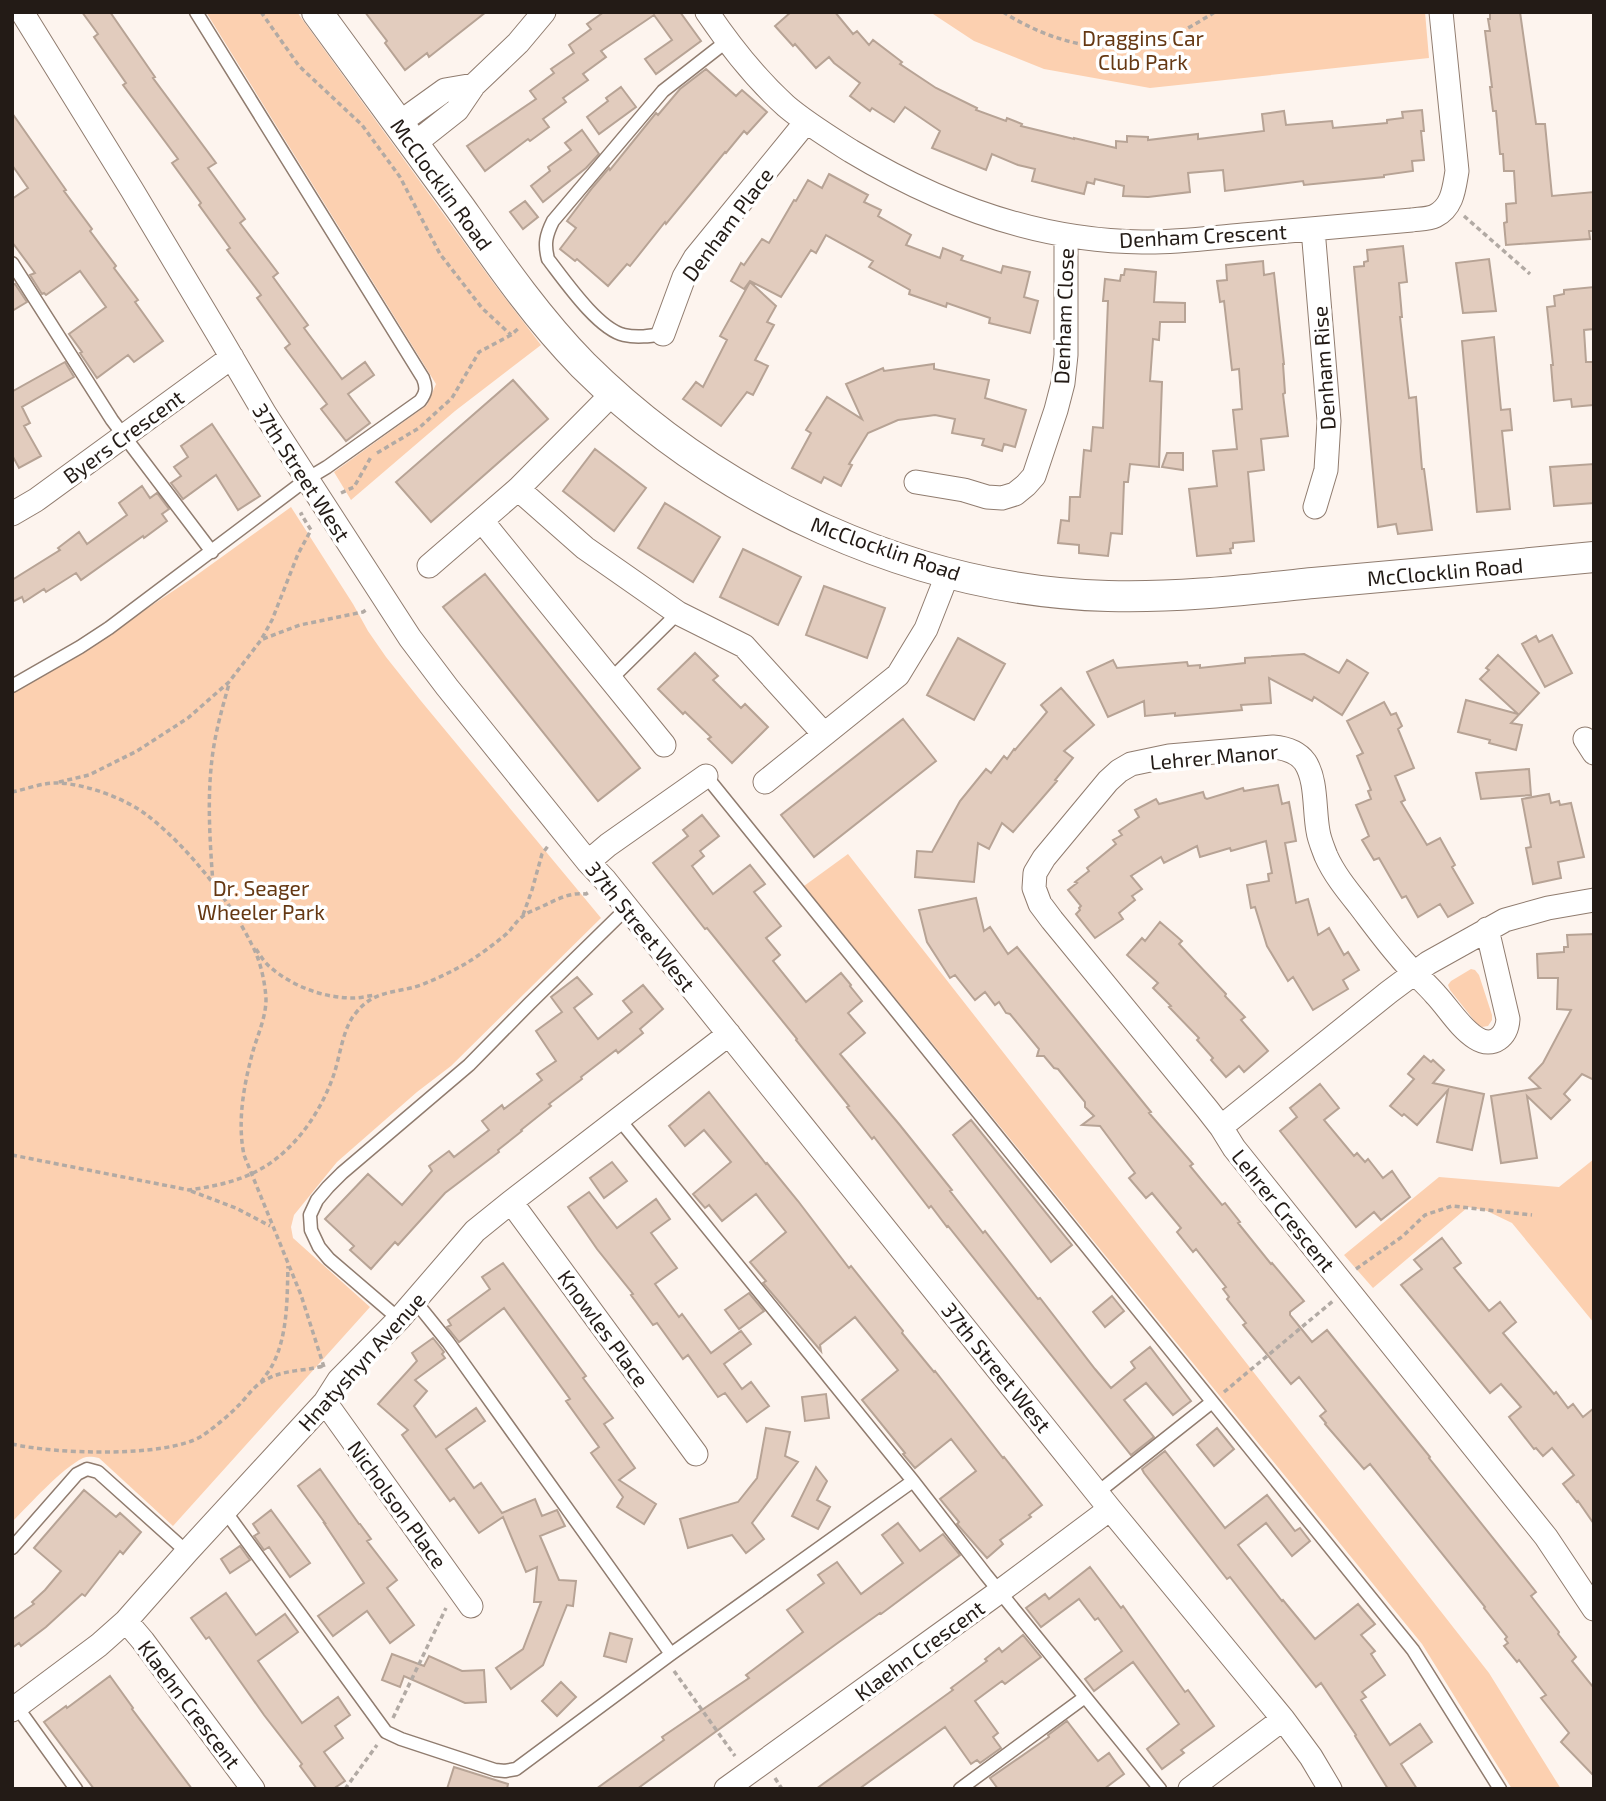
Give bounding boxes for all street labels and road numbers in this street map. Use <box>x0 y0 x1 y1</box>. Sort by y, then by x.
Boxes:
street label: McClocklin Road <box>386 113 498 255</box>
street label: Denham Place <box>676 162 778 286</box>
street label: Denham Crescent <box>1119 218 1287 252</box>
street label: Denham Close <box>1048 247 1078 385</box>
street label: Denham Rise <box>1306 305 1340 431</box>
street label: Byers Crescent <box>58 384 188 488</box>
street label: 37th Street West <box>248 398 356 546</box>
street label: McClocklin Road <box>808 511 964 585</box>
street label: McClocklin Road <box>1366 552 1524 590</box>
street label: Lehrer Manor <box>1149 738 1280 774</box>
street label: 37th Street West <box>581 856 701 996</box>
street label: Lehrer Crescent <box>1227 1144 1341 1276</box>
street label: Knowles Place <box>553 1265 655 1391</box>
street label: Hnatyshyn Avenue <box>292 1287 430 1435</box>
street label: 37th Street West <box>937 1297 1057 1437</box>
street label: Nicholson Place <box>343 1435 453 1573</box>
street label: Klaehn Crescent <box>849 1595 989 1705</box>
street label: Klaehn Crescent <box>134 1635 246 1773</box>

